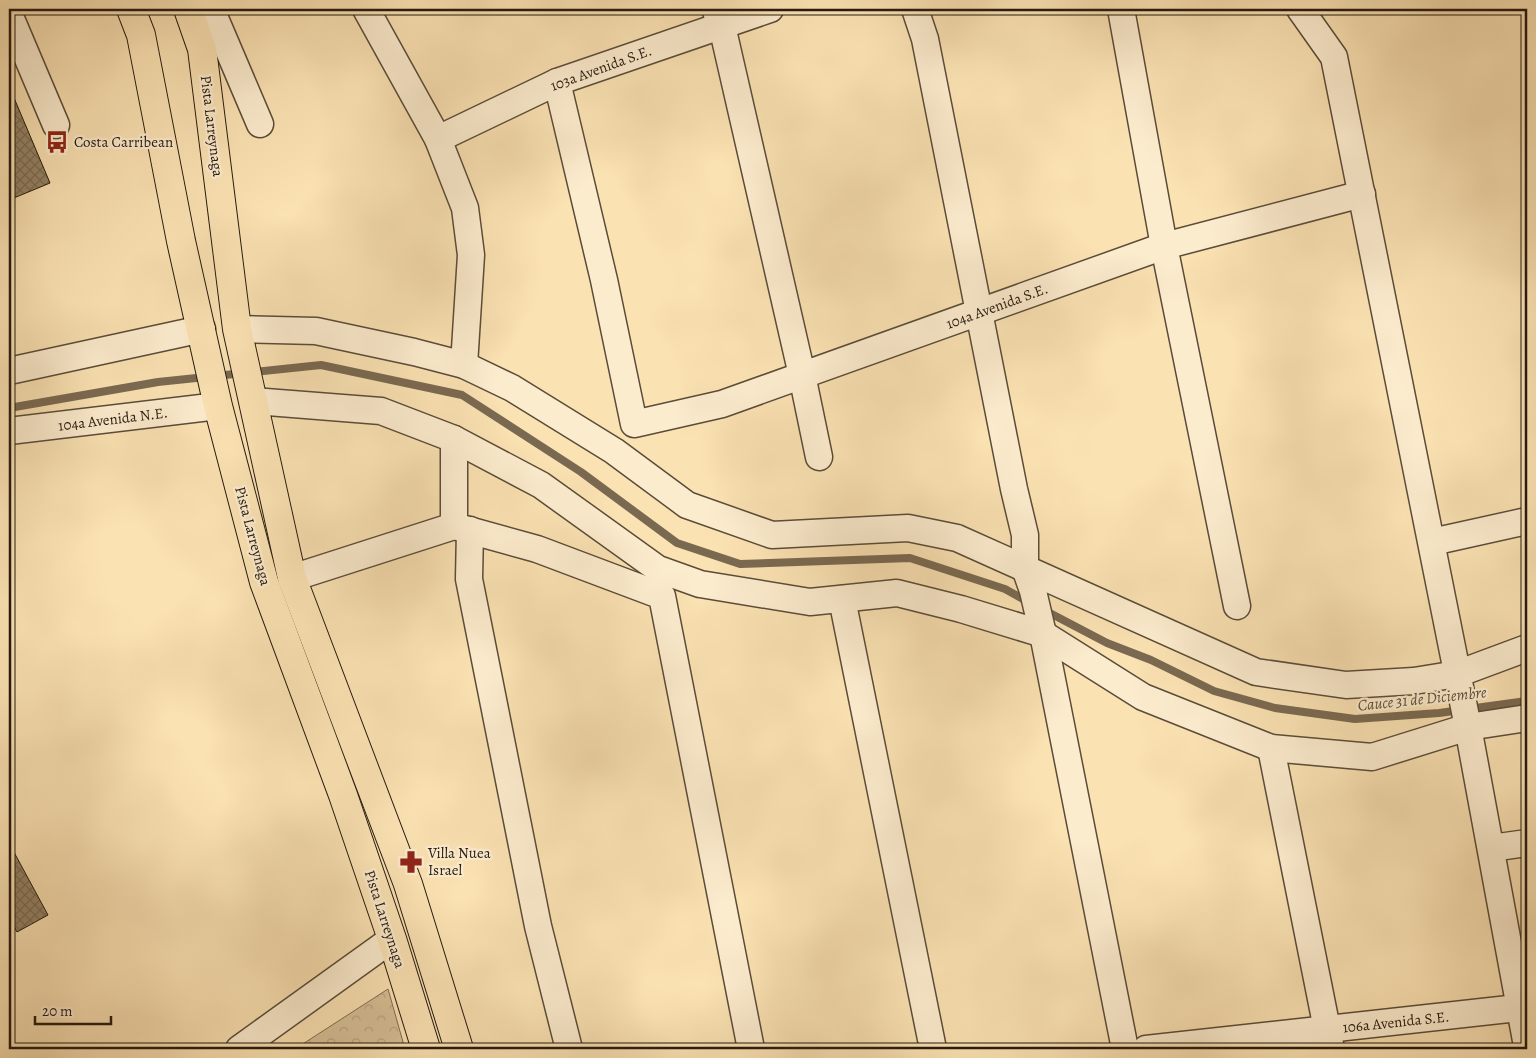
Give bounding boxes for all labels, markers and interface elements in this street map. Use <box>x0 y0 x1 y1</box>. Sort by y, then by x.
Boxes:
street label: 103a Avenida S.E. <box>548 40 654 96</box>
street label: Pista Larreynaga <box>196 74 228 178</box>
bus stop icon: Costa Carribean <box>44 129 70 155</box>
place label: Costa Carribean <box>74 132 173 152</box>
street label: 104a Avenida S.E. <box>943 278 1051 334</box>
street label: 104a Avenida N.E. <box>57 402 169 436</box>
street label: Pista Larreynaga <box>230 484 276 588</box>
water label: Cauce 31 de Diciembre <box>1357 681 1488 717</box>
place label: Villa Nuea Israel <box>427 843 491 880</box>
pharmacy icon: Villa Nuea Israel <box>398 849 424 875</box>
street label: Pista Larreynaga <box>360 867 410 971</box>
scale bar <box>35 993 111 1025</box>
text: 20 m <box>42 1001 73 1021</box>
street label: 106a Avenida S.E. <box>1342 1006 1450 1038</box>

